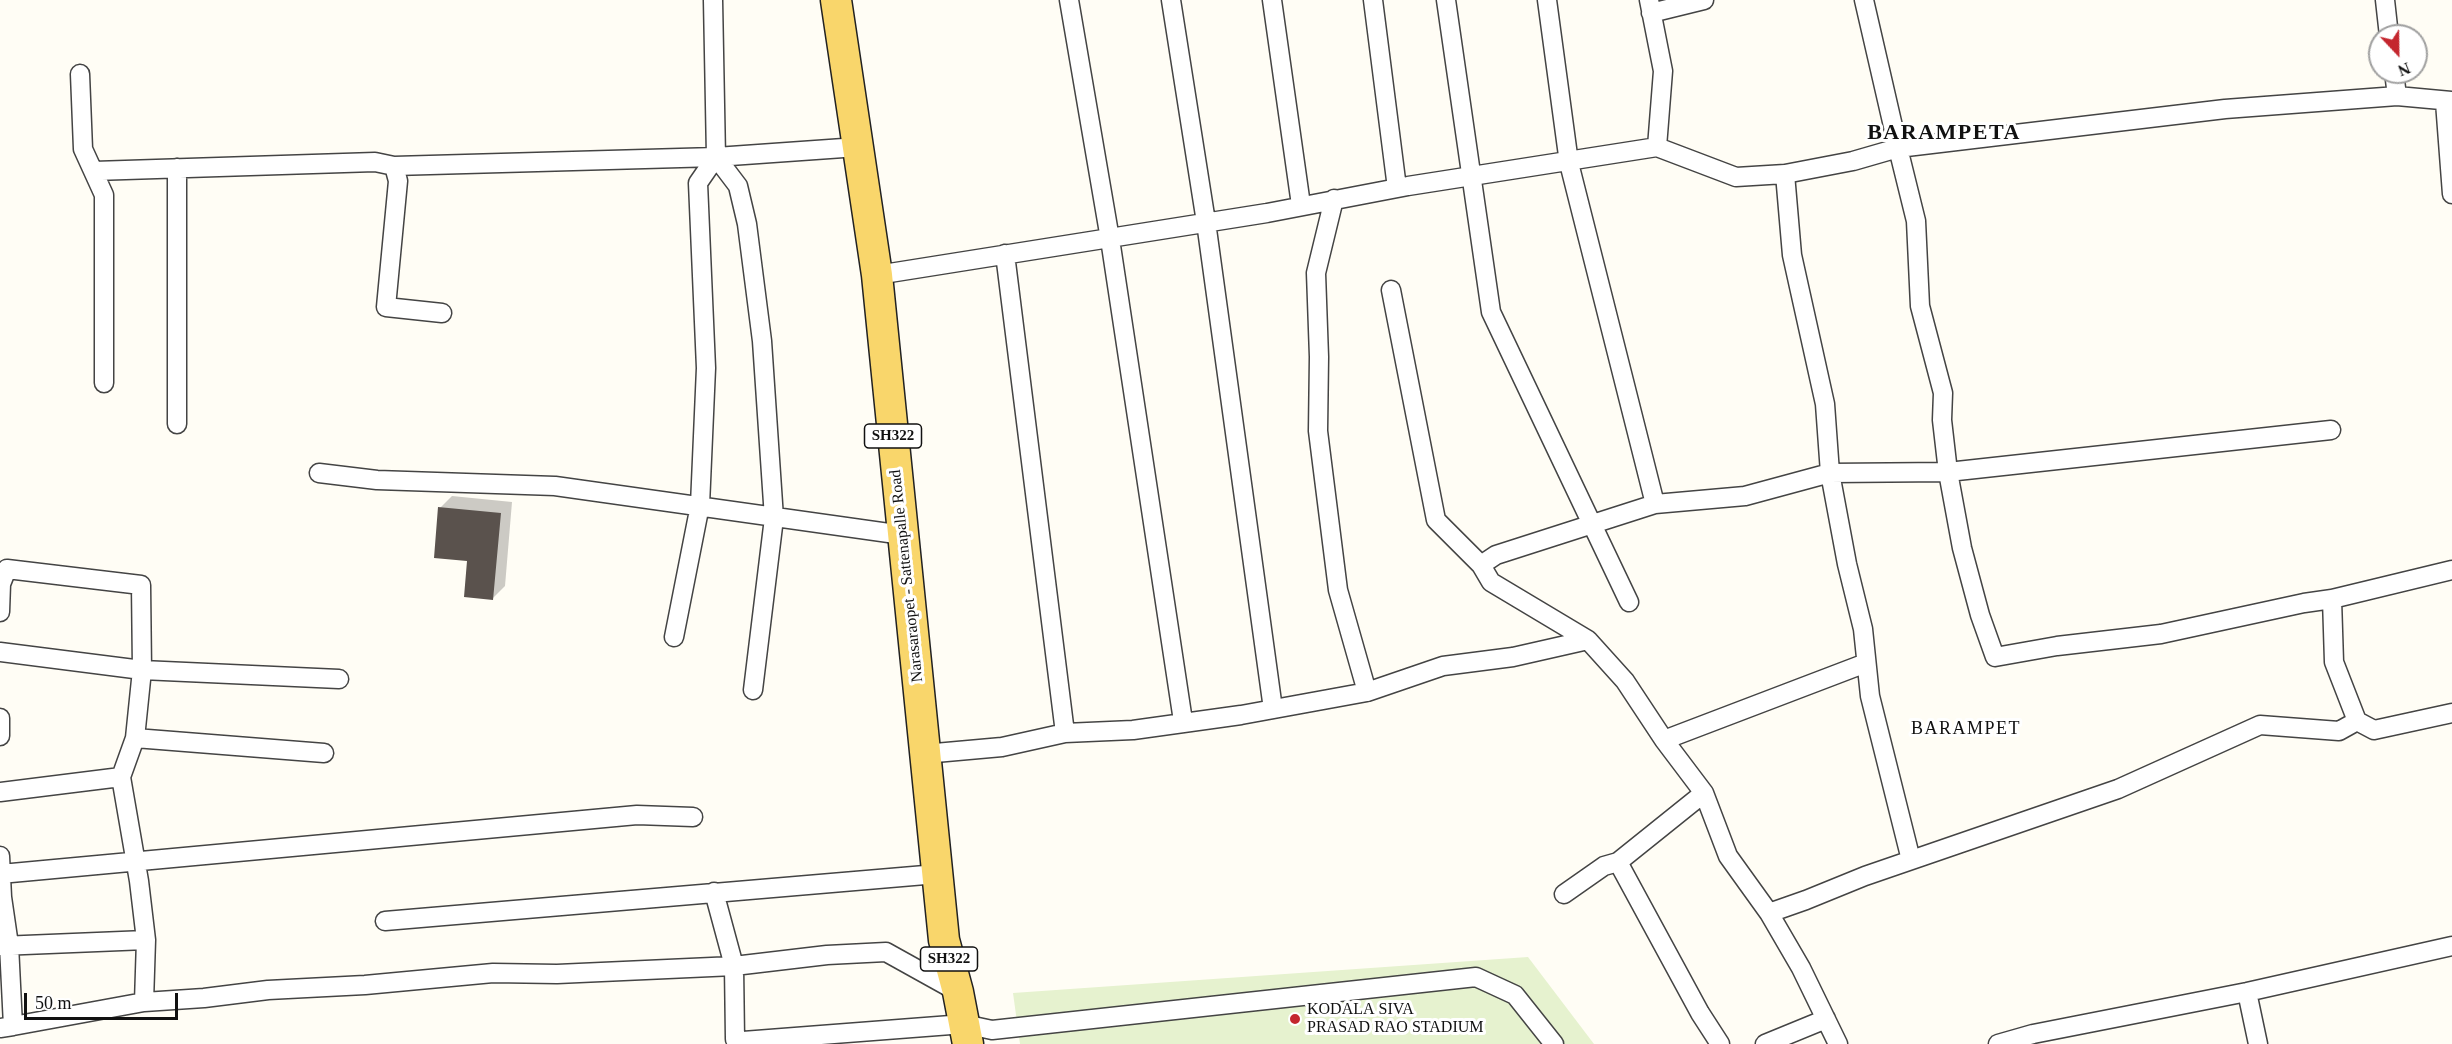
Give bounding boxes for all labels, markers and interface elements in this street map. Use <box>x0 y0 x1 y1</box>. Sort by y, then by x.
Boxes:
north arrow <box>2368 24 2428 84</box>
text: N <box>2396 59 2413 79</box>
district label: BARAMPETA <box>1867 120 2021 146</box>
road number: SH322 <box>864 424 922 448</box>
street label: Narasaraopet - Sattenapalle Road <box>886 469 928 683</box>
district label: BARAMPET <box>1911 718 2021 740</box>
road number: SH322 <box>920 947 978 971</box>
scale bar <box>27 981 182 1019</box>
text: 50 m <box>35 993 72 1013</box>
place label: KODALA SIVA PRASAD RAO STADIUM <box>1307 1000 1484 1038</box>
marker: KODALA SIVA PRASAD RAO STADIUM <box>1288 1012 1302 1026</box>

